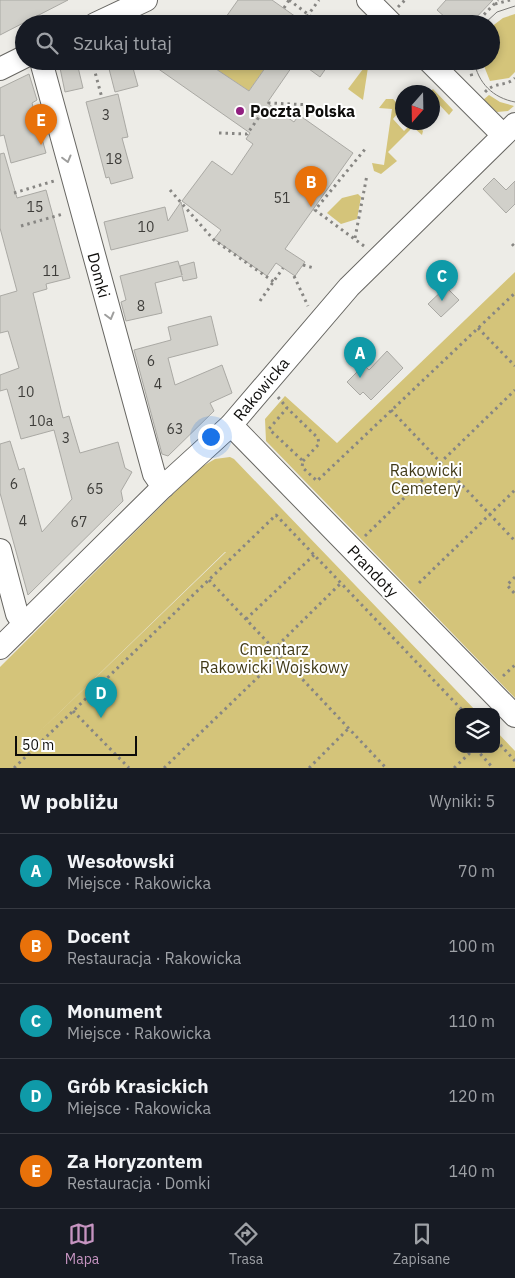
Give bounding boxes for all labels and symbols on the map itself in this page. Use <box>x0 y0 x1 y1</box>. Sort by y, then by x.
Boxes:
north arrow <box>395 85 440 130</box>
place label: Poczta Polska <box>250 101 355 121</box>
pin: E <box>25 104 57 145</box>
marker: Poczta Polska <box>234 105 246 117</box>
house number: 3 <box>102 106 110 124</box>
house number: 18 <box>106 150 122 168</box>
one-way arrow <box>61 155 72 164</box>
pin: B <box>295 166 327 207</box>
house number: 51 <box>274 189 290 207</box>
house number: 15 <box>27 198 43 216</box>
house number: 10 <box>138 218 154 236</box>
street label: Domki <box>83 250 115 300</box>
pin: C <box>426 260 458 301</box>
house number: 11 <box>43 262 59 280</box>
house number: 8 <box>137 297 145 315</box>
one-way arrow <box>104 311 114 320</box>
pin: A <box>344 337 376 378</box>
house number: 6 <box>147 352 155 370</box>
street label: Rakowicka <box>229 353 294 425</box>
house number: 4 <box>154 375 162 393</box>
house number: 10 <box>18 383 34 401</box>
house number: 10a <box>29 412 54 430</box>
house number: 63 <box>167 420 183 438</box>
your location <box>198 424 224 450</box>
house number: 3 <box>62 429 70 447</box>
park label: Rakowicki Cemetery <box>390 460 462 498</box>
house number: 6 <box>10 475 18 493</box>
house number: 65 <box>87 480 103 498</box>
house number: 4 <box>19 512 27 530</box>
house number: 67 <box>71 513 87 531</box>
street label: Prandoty <box>343 541 403 601</box>
park label: Cmentarz Rakowicki Wojskowy <box>200 639 348 677</box>
pin: D <box>85 677 117 718</box>
scale bar <box>15 733 138 756</box>

